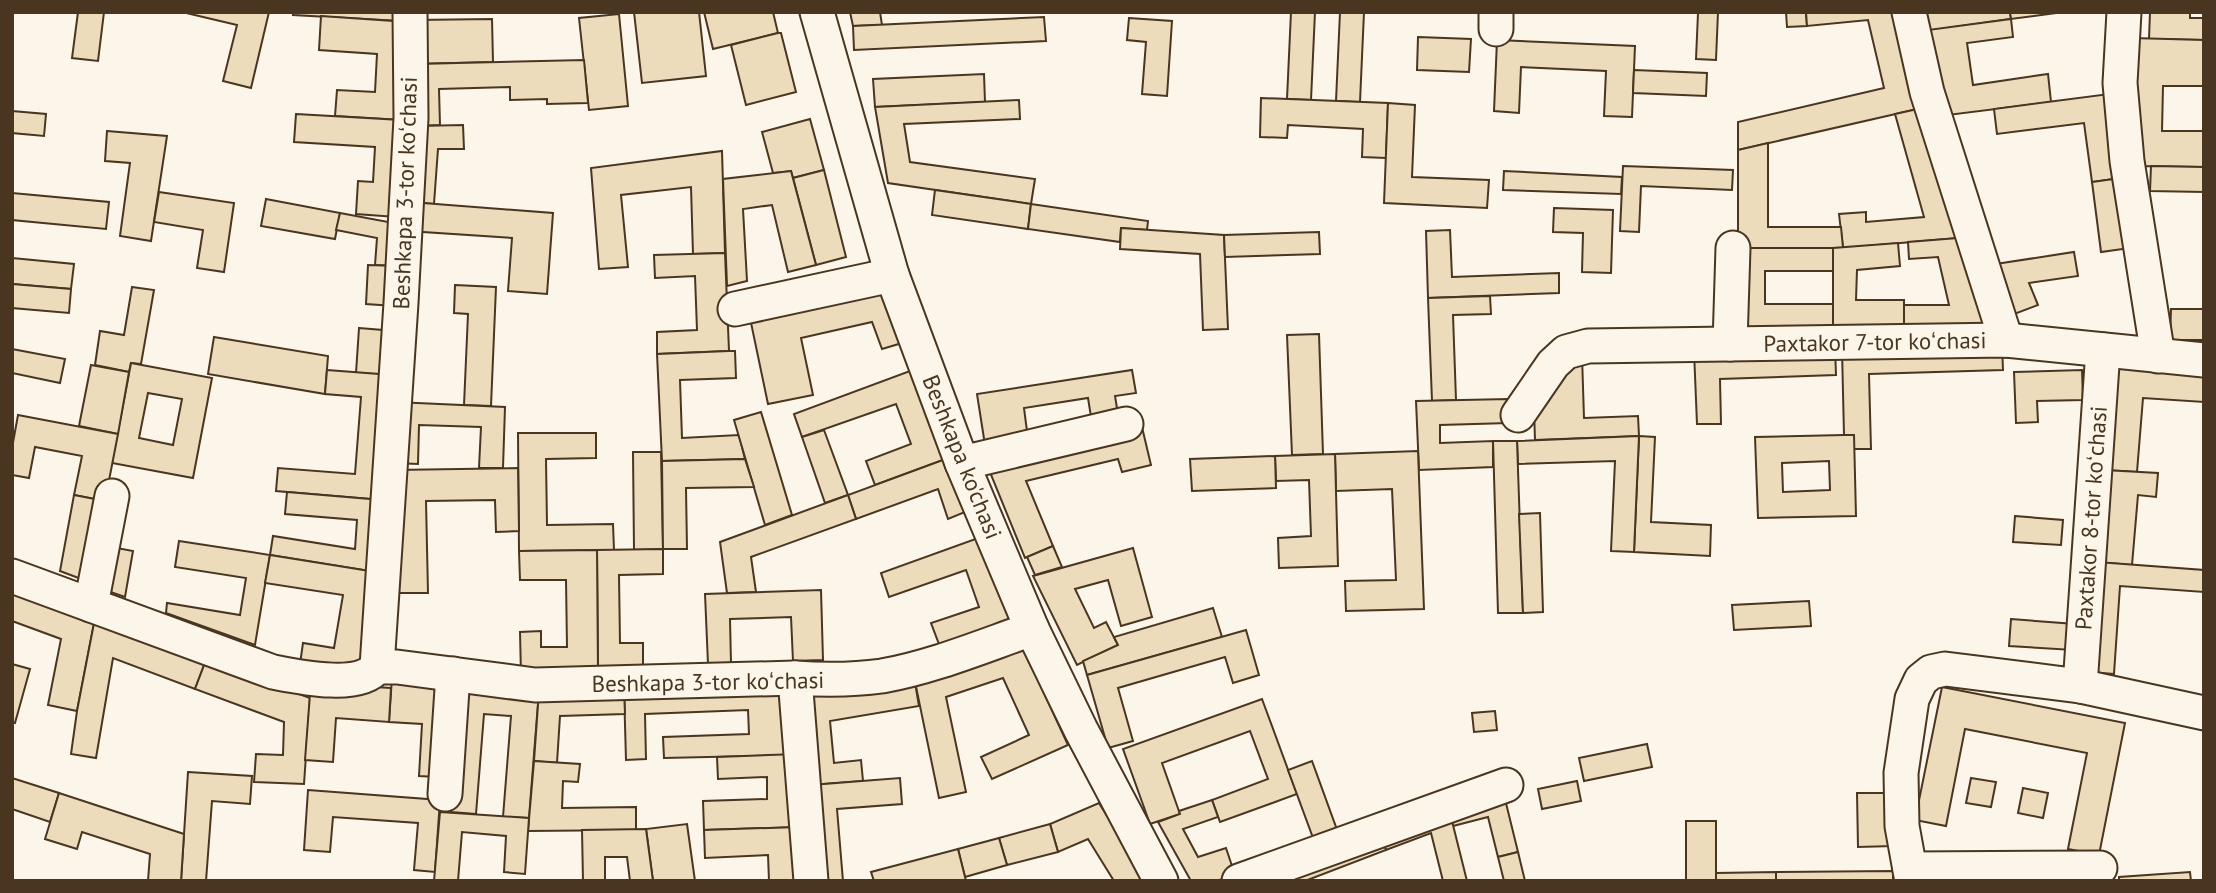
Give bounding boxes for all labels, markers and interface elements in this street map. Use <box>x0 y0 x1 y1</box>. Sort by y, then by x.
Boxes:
street label: Beshkapa 3-tor koʻchasi <box>386 76 423 310</box>
street label: Paxtakor 7-tor koʻchasi <box>1763 325 1987 358</box>
street label: Beshkapa ko'chasi <box>916 370 1009 543</box>
street label: Paxtakor 8-tor koʻchasi <box>2068 405 2113 631</box>
street label: Beshkapa 3-tor koʻchasi <box>591 665 825 698</box>

